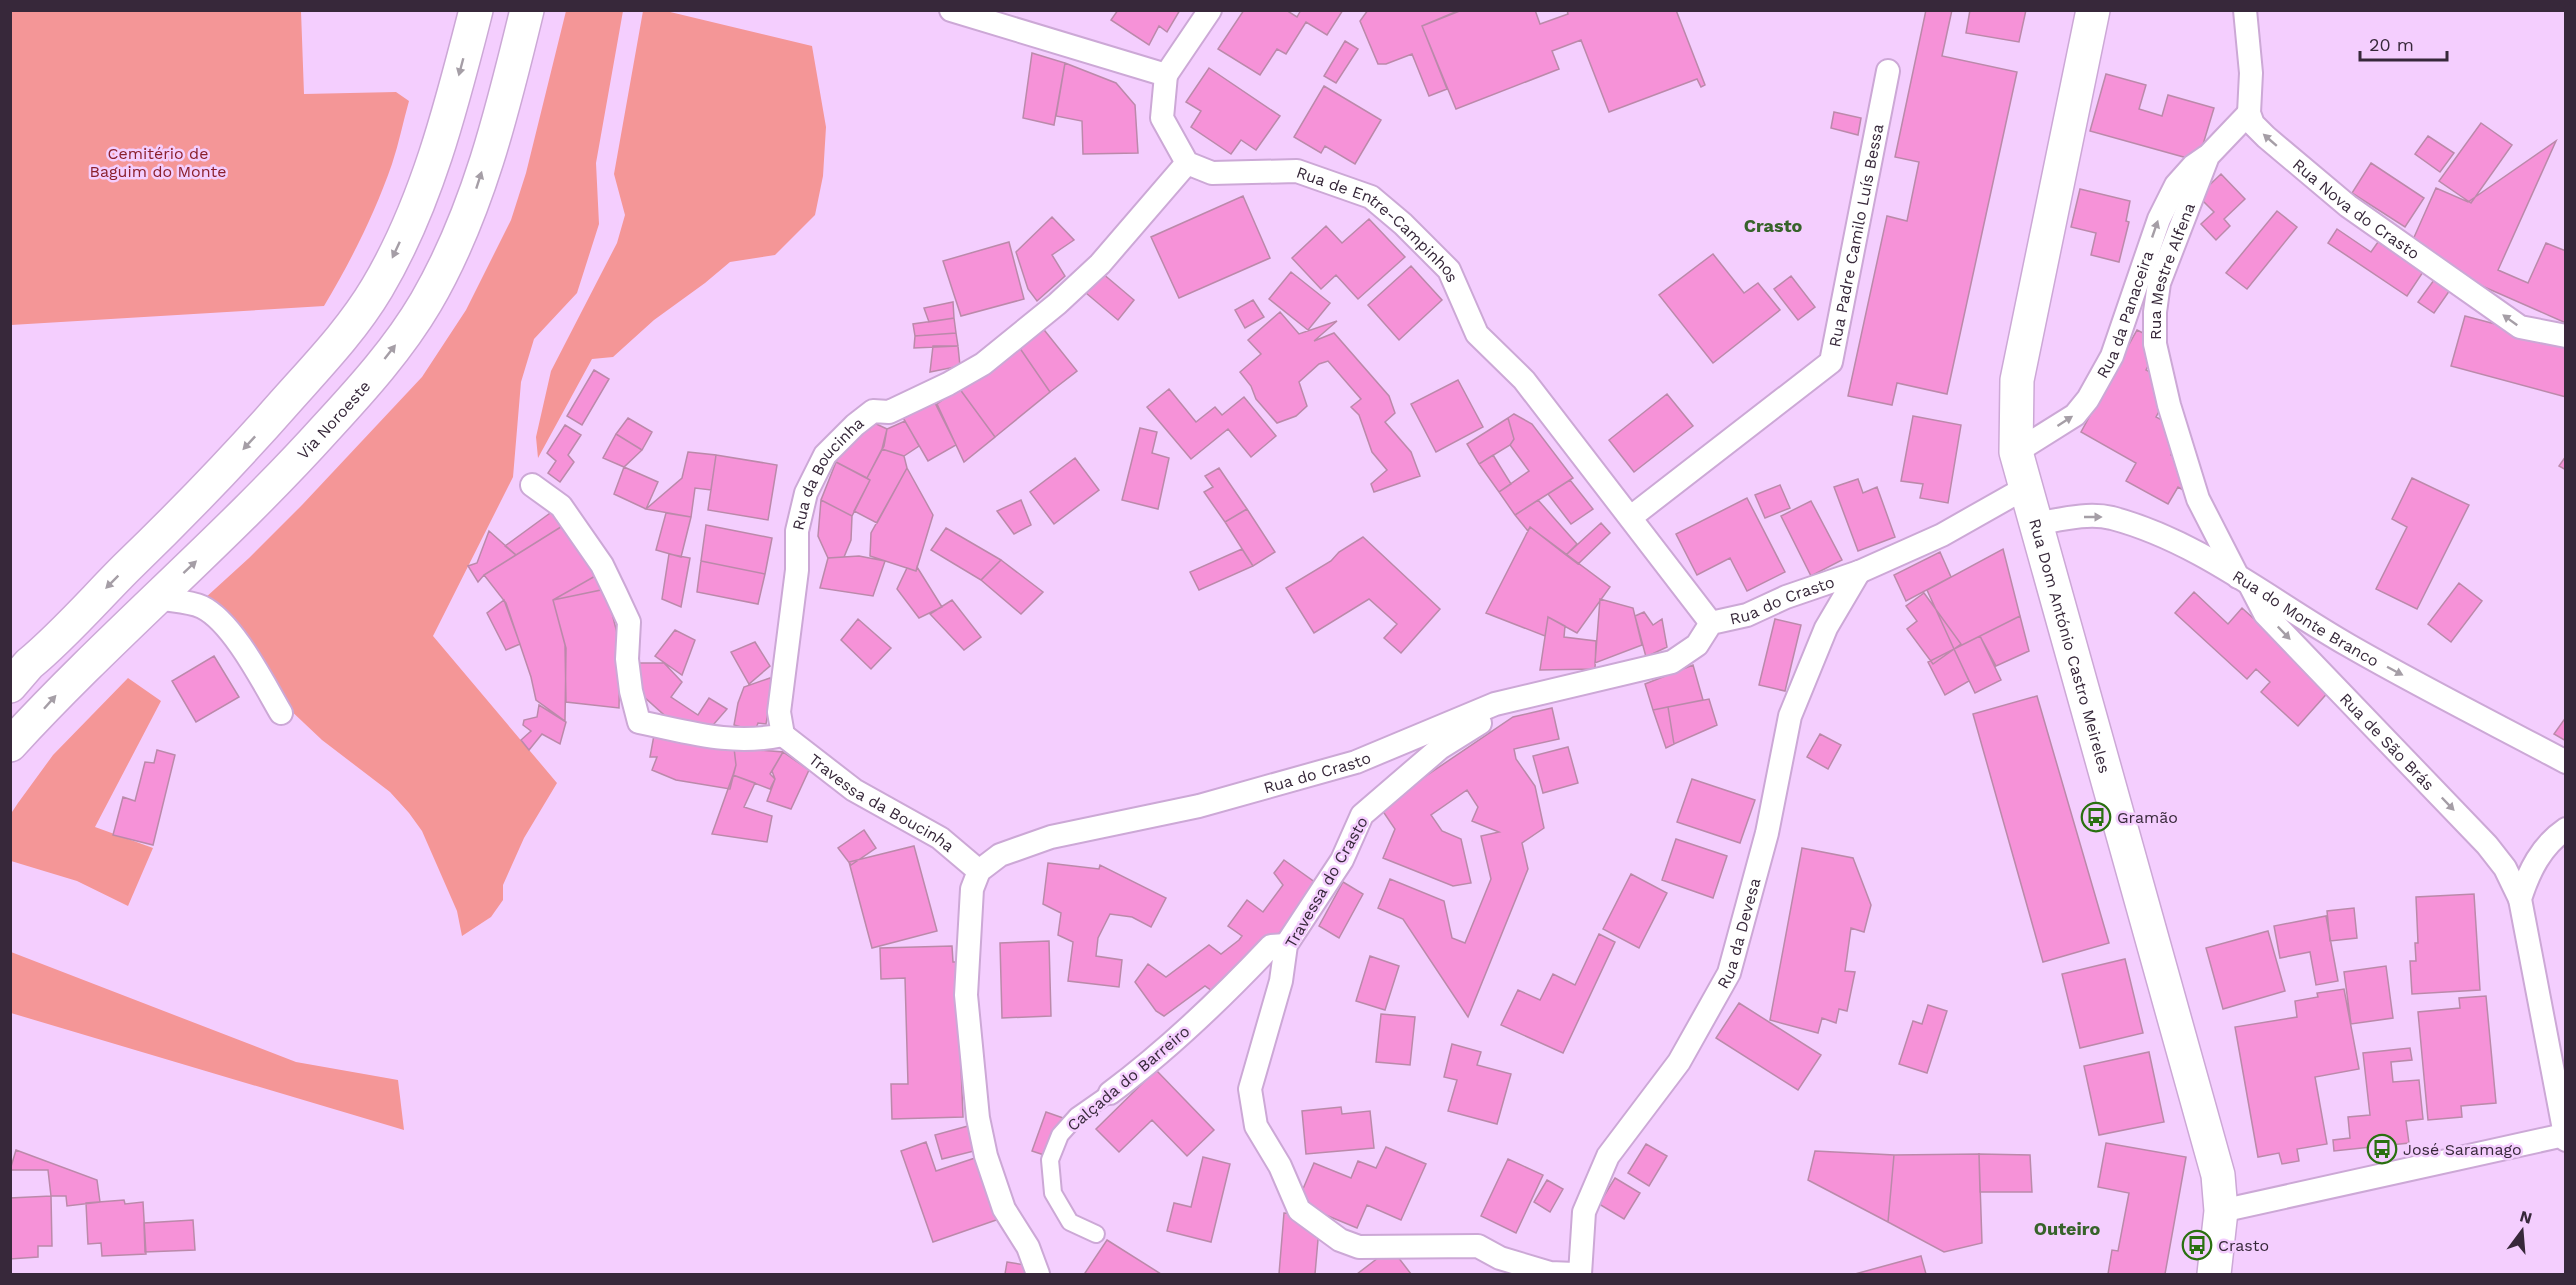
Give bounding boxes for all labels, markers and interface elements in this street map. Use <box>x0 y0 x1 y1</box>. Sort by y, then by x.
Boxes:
scale bar <box>2360 24 2447 62</box>
text: 20 m <box>2369 34 2414 55</box>
one-way arrow <box>456 58 466 76</box>
street label: Rua Padre Camilo Luís Bessa <box>1825 122 1887 349</box>
one-way arrow <box>2263 134 2278 147</box>
park label: Cemitério de Baguim do Monte <box>90 144 226 181</box>
street label: Rua Nova do Crasto <box>2289 155 2423 263</box>
street label: Rua de Entre-Campinhos <box>1294 163 1462 285</box>
one-way arrow <box>475 171 484 189</box>
street label: Rua Mestre Alfena <box>2146 200 2199 340</box>
district label: Crasto <box>1744 215 1802 236</box>
one-way arrow <box>2151 220 2161 238</box>
one-way arrow <box>391 242 400 259</box>
street label: Rua da Panaceira <box>2093 248 2157 382</box>
one-way arrow <box>2503 314 2519 326</box>
one-way arrow <box>384 344 397 360</box>
street label: Via Noroeste <box>293 377 374 463</box>
street label: Rua da Boucinha <box>789 413 867 532</box>
one-way arrow <box>2057 416 2073 427</box>
one-way arrow <box>243 435 257 449</box>
one-way arrow <box>2083 512 2102 522</box>
street label: Rua Dom António Castro Meireles <box>2025 517 2114 775</box>
one-way arrow <box>182 561 197 574</box>
street label: Rua do Monte Branco <box>2229 566 2382 671</box>
street label: Rua do Crasto <box>1728 572 1837 629</box>
one-way arrow <box>106 574 120 588</box>
one-way arrow <box>2276 626 2290 640</box>
one-way arrow <box>2387 666 2404 676</box>
street label: Rua de São Brás <box>2336 689 2438 794</box>
one-way arrow <box>43 695 57 710</box>
street label: Rua do Crasto <box>1261 748 1374 797</box>
street label: Travessa da Boucinha <box>805 750 958 856</box>
one-way arrow <box>2440 797 2454 811</box>
bus stop icon: Gramão <box>2080 801 2112 833</box>
place label: Gramão <box>2117 808 2178 827</box>
street label: Travessa do Crasto <box>1281 813 1372 951</box>
street label: Rua da Devesa <box>1713 876 1764 992</box>
street label: Calçada do Barreiro <box>1063 1022 1193 1135</box>
bus stop icon: José Saramago <box>2366 1133 2398 1165</box>
place label: José Saramago <box>2403 1140 2522 1159</box>
north arrow <box>2492 1201 2552 1261</box>
text: N <box>2518 1206 2534 1228</box>
district label: Outeiro <box>2034 1218 2100 1239</box>
bus stop icon: Crasto <box>2181 1229 2213 1261</box>
place label: Crasto <box>2218 1236 2269 1255</box>

